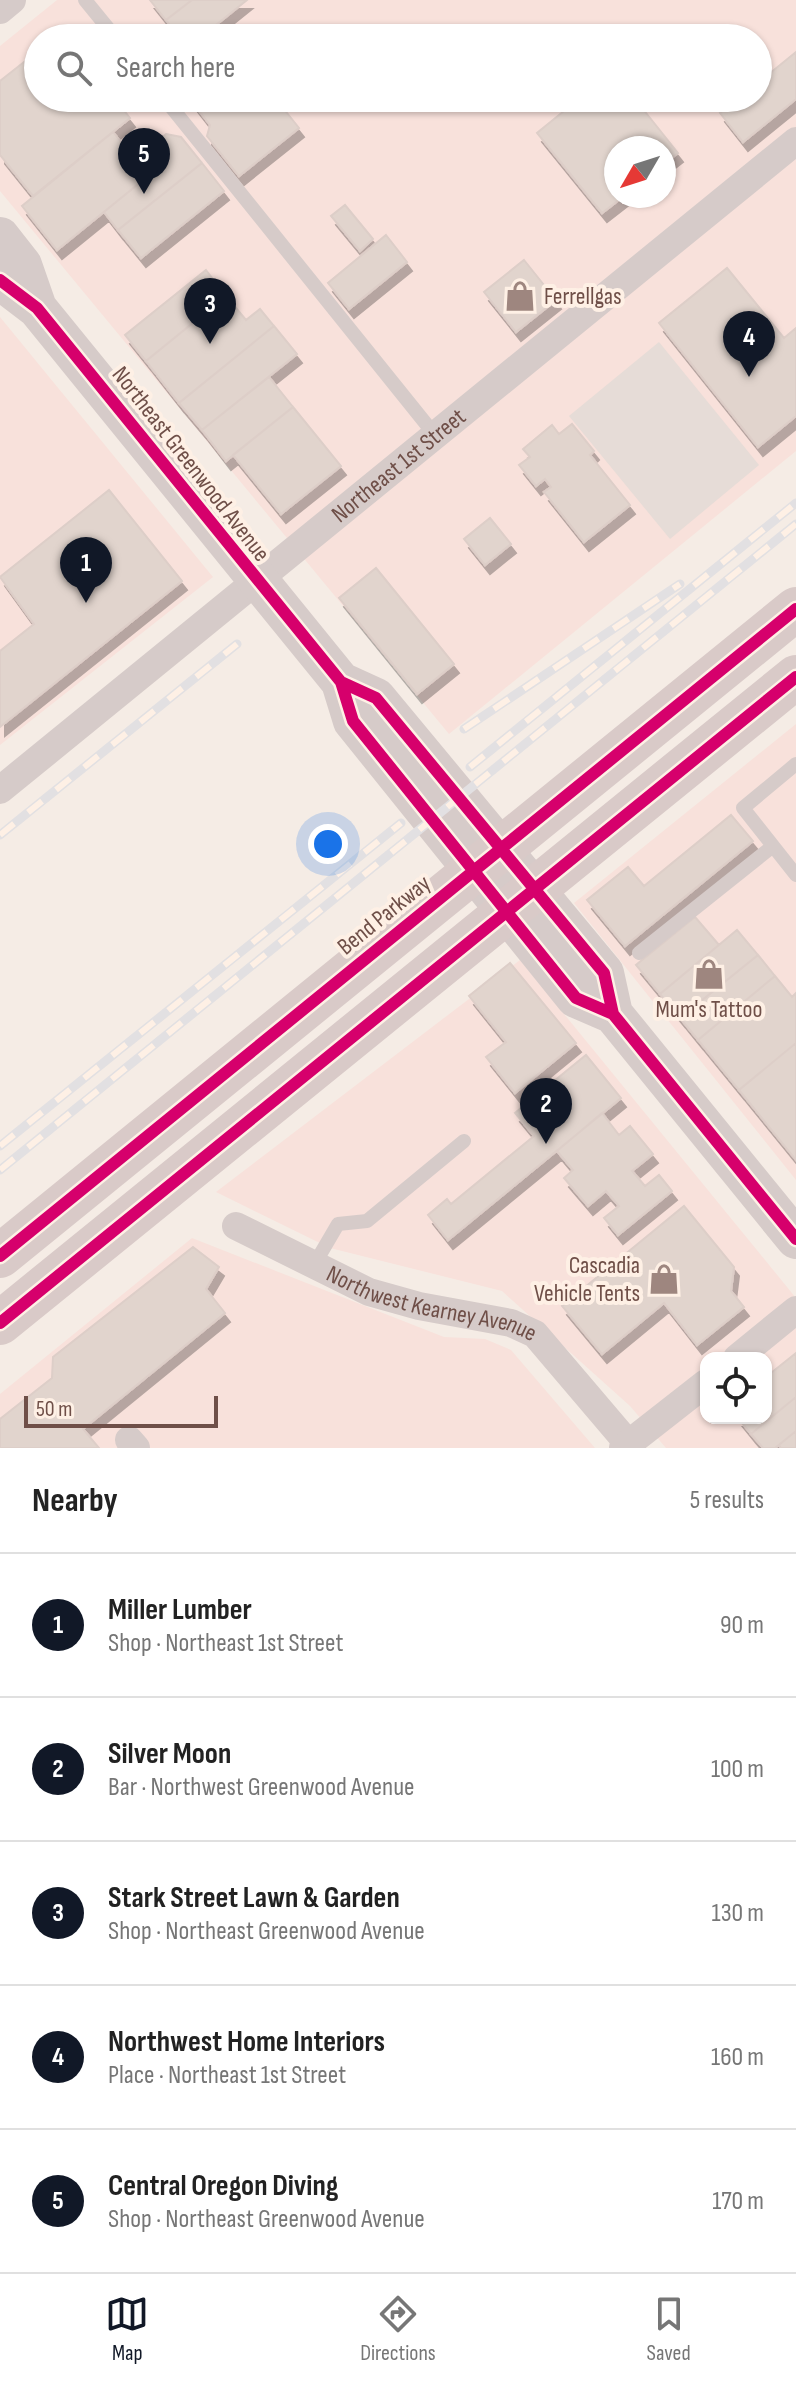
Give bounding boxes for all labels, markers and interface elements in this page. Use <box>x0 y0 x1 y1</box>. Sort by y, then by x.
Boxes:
search box <box>24 24 772 112</box>
icon: search <box>52 46 96 90</box>
text: Search here <box>116 50 235 86</box>
pin: 5 <box>118 128 170 194</box>
north arrow <box>604 136 676 208</box>
pin: 3 <box>184 278 236 344</box>
shop icon: Ferrellgas <box>503 279 537 313</box>
place label: Ferrellgas <box>544 282 622 311</box>
pin: 4 <box>723 311 775 377</box>
street label: Northeast Greenwood Avenue <box>106 361 276 567</box>
street label: Northeast 1st Street <box>325 402 471 528</box>
pin: 1 <box>60 537 112 603</box>
your location <box>308 824 348 864</box>
street label: Bend Parkway <box>332 869 436 961</box>
shop icon: Mum's Tattoo <box>692 957 726 991</box>
place label: Mum's Tattoo <box>656 995 762 1024</box>
pin: 2 <box>520 1078 572 1144</box>
place label: Cascadia Vehicle Tents <box>534 1251 640 1308</box>
street label: Northwest Kearney Avenue <box>322 1259 541 1347</box>
shop icon: Cascadia Vehicle Tents <box>647 1262 681 1296</box>
map controls <box>700 1352 772 1424</box>
button: locate <box>700 1352 772 1424</box>
scale bar <box>24 1392 218 1428</box>
text: 50 m <box>36 1396 72 1423</box>
text: Nearby <box>32 1480 118 1521</box>
text: 5 results <box>690 1485 764 1516</box>
text: Miller Lumber <box>108 1592 252 1628</box>
text: 1 <box>53 1610 63 1641</box>
text: 90 m <box>720 1610 764 1641</box>
text: Shop · Northeast 1st Street <box>108 1628 343 1659</box>
text: Silver Moon <box>108 1736 231 1772</box>
text: 2 <box>52 1754 64 1785</box>
text: 100 m <box>711 1754 764 1785</box>
text: Bar · Northwest Greenwood Avenue <box>108 1772 415 1803</box>
text: Stark Street Lawn & Garden <box>108 1880 400 1916</box>
text: 3 <box>52 1898 64 1929</box>
text: 130 m <box>712 1898 764 1929</box>
text: Shop · Northeast Greenwood Avenue <box>108 1916 425 1947</box>
text: Northwest Home Interiors <box>108 2024 385 2060</box>
text: 4 <box>52 2042 64 2073</box>
text: 160 m <box>711 2042 764 2073</box>
text: Place · Northeast 1st Street <box>108 2060 346 2091</box>
text: Central Oregon Diving <box>108 2168 338 2204</box>
text: 5 <box>52 2186 64 2217</box>
text: 170 m <box>712 2186 764 2217</box>
text: Shop · Northeast Greenwood Avenue <box>108 2204 425 2235</box>
tab: Map <box>105 2292 149 2367</box>
tab: Directions <box>360 2292 436 2367</box>
tab: Saved <box>647 2292 691 2367</box>

